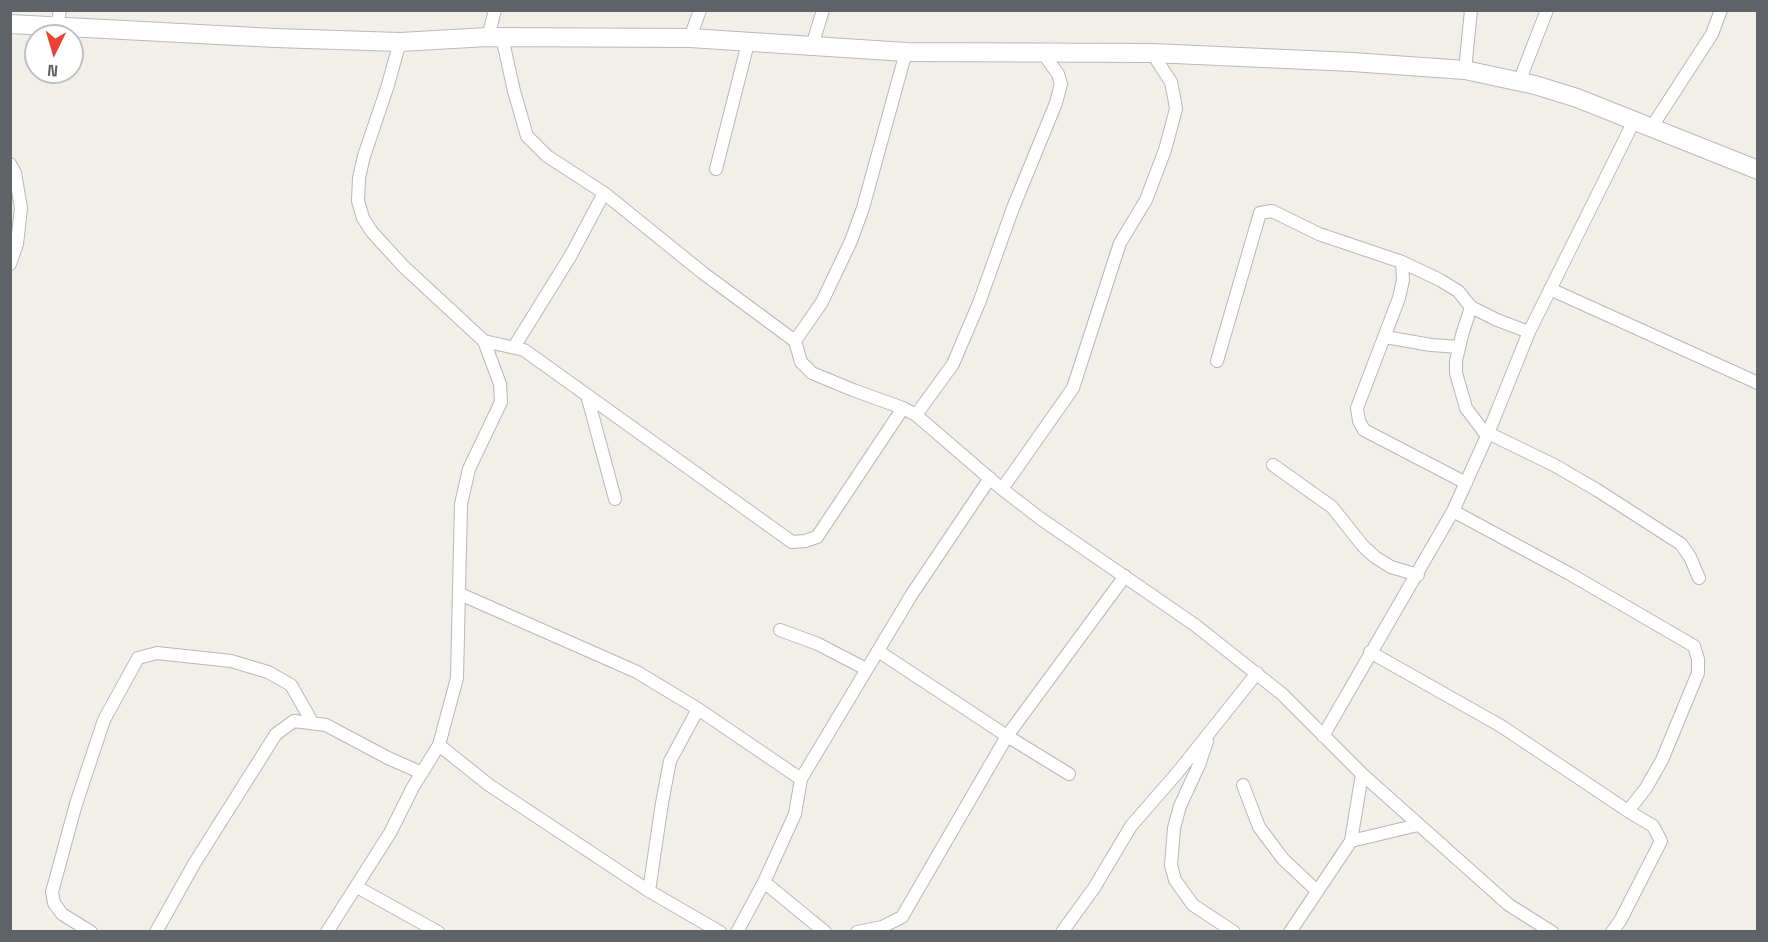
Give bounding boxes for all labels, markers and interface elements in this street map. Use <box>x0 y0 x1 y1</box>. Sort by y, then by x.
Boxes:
north arrow <box>24 24 84 84</box>
text: N <box>46 60 59 81</box>

